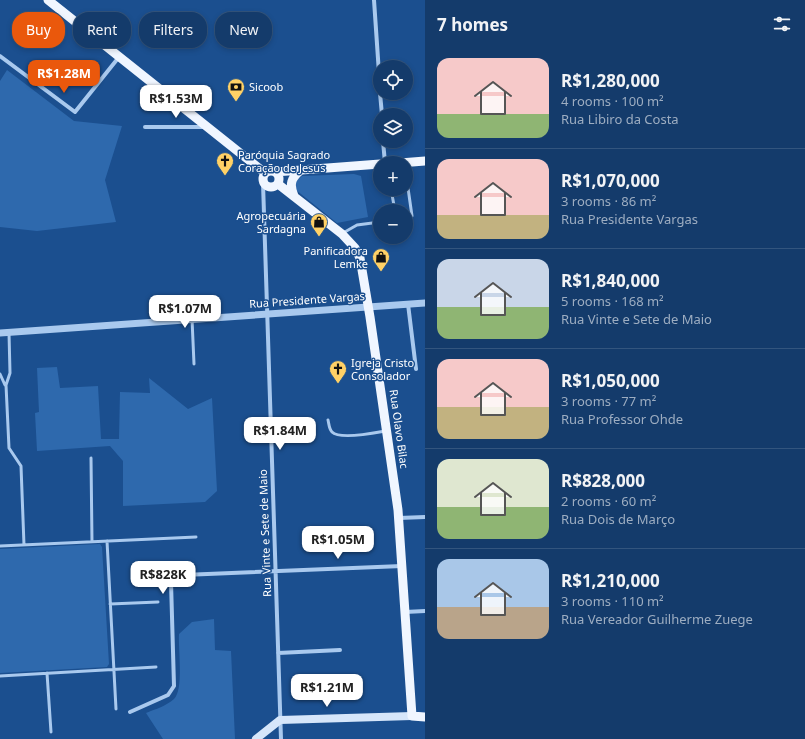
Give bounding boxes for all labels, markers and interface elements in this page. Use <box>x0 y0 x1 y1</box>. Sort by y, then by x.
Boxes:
chip: Buy <box>12 12 65 48</box>
chip: Rent <box>73 12 131 48</box>
chip: Filters <box>139 12 207 48</box>
chip: New <box>215 12 272 48</box>
text: 7 homes <box>437 13 508 36</box>
icon: filters <box>771 13 793 35</box>
pin: R$1.28M <box>27 60 101 94</box>
map controls <box>373 60 413 244</box>
button: locate <box>373 60 413 100</box>
text: R$1.28M <box>37 64 91 82</box>
text: R$1,280,000 <box>561 69 660 92</box>
icon: home <box>469 74 517 122</box>
bank icon: Sicoob <box>226 77 246 102</box>
place label: Sicoob <box>249 79 283 94</box>
pin: R$1.53M <box>139 85 213 119</box>
text: R$1.53M <box>149 89 203 107</box>
text: 4 rooms · 100 m² <box>561 92 664 110</box>
button: layers <box>373 108 413 148</box>
text: Rua Libiro da Costa <box>561 110 679 128</box>
place label: Paróquia Sagrado Coração de Jesus <box>238 147 330 175</box>
church icon: Paróquia Sagrado Coração de Jesus <box>215 151 235 176</box>
button: + <box>373 156 413 196</box>
text: R$1,070,000 <box>561 169 660 192</box>
icon: home <box>469 175 517 223</box>
text: 3 rooms · 86 m² <box>561 192 656 210</box>
button: − <box>373 204 413 244</box>
place label: Agropecuária Sardagna <box>236 208 306 236</box>
text: Rua Presidente Vargas <box>561 210 698 228</box>
shop icon: Agropecuária Sardagna <box>309 212 329 237</box>
place label: Panificadora Lemke <box>304 243 368 271</box>
shop icon: Panificadora Lemke <box>371 247 391 272</box>
text: R$1,840,000 <box>561 269 660 292</box>
icon: home <box>469 275 517 323</box>
street label: Rua Presidente Vargas <box>249 288 365 311</box>
text: 5 rooms · 168 m² <box>561 292 664 310</box>
pin: R$1.07M <box>148 295 222 329</box>
text: R$1.07M <box>158 299 212 317</box>
text: Rua Vinte e Sete de Maio <box>561 310 712 328</box>
place label: Igreja Cristo Consolador <box>351 355 414 383</box>
church icon: Igreja Cristo Consolador <box>328 359 348 384</box>
text: R$1,050,000 <box>561 369 660 392</box>
icon: home <box>469 375 517 423</box>
street label: Rua Olavo Bilac <box>387 388 412 469</box>
text: 3 rooms · 77 m² <box>561 392 656 410</box>
text: Rua Professor Ohde <box>561 410 683 428</box>
pin: R$1.84M <box>243 417 317 451</box>
text: R$1.84M <box>253 421 307 439</box>
street label: Rua Vinte e Sete de Maio <box>255 469 274 597</box>
text: R$828,000 <box>561 469 645 492</box>
icon: home <box>469 475 517 523</box>
text: 2 rooms · 60 m² <box>561 492 656 510</box>
text: Rua Dois de Março <box>561 510 675 528</box>
pin: R$1.05M <box>301 526 375 560</box>
text: R$1.05M <box>311 530 365 548</box>
pin: R$828K <box>130 561 196 595</box>
text: R$828K <box>140 565 186 583</box>
text: R$1,210,000 <box>561 569 660 592</box>
icon: home <box>469 575 517 623</box>
text: 3 rooms · 110 m² <box>561 592 664 610</box>
text: Rua Vereador Guilherme Zuege <box>561 610 753 628</box>
pin: R$1.21M <box>290 674 364 708</box>
text: R$1.21M <box>300 678 354 696</box>

